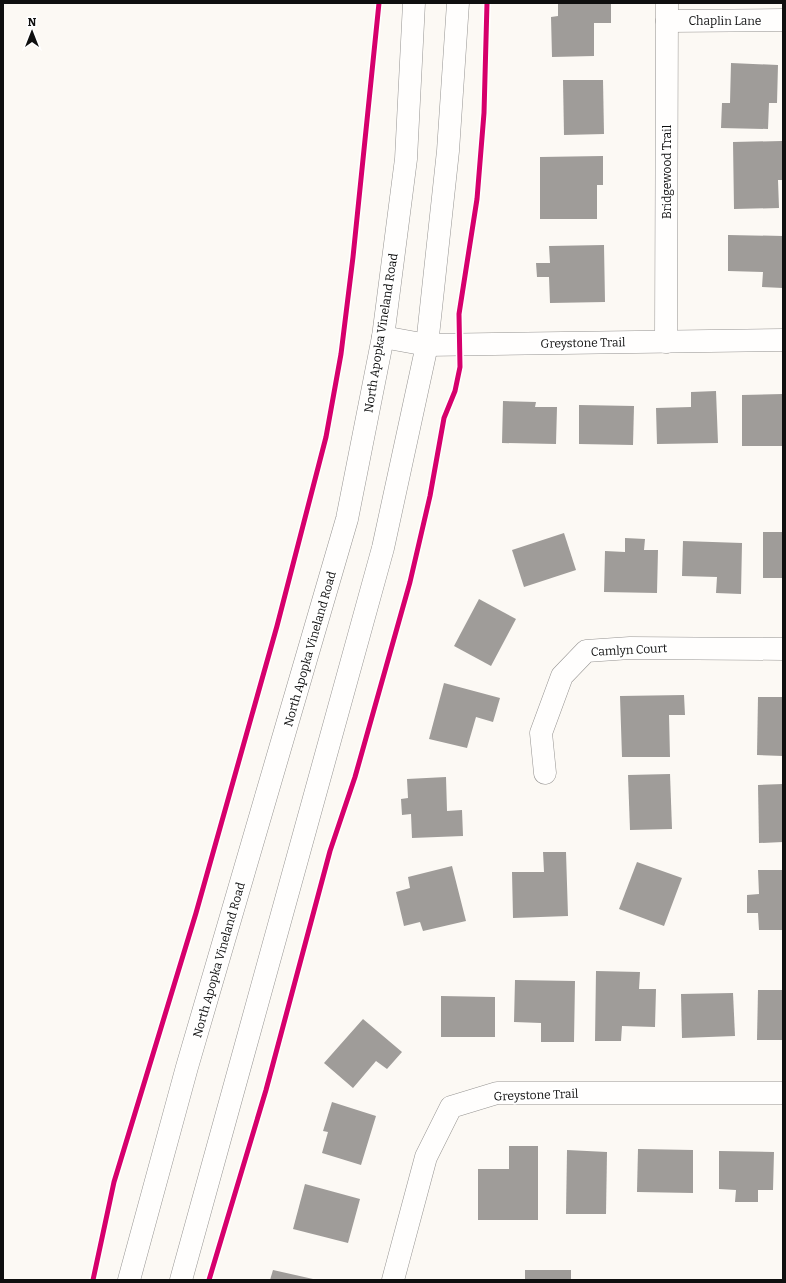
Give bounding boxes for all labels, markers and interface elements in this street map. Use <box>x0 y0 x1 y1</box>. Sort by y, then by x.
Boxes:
north arrow <box>12 12 52 52</box>
street label: Chaplin Lane <box>689 14 761 28</box>
text: N <box>28 16 37 29</box>
street label: Bridgewood Trail <box>660 124 674 219</box>
street label: North Apopka Vineland Road <box>361 252 401 414</box>
street label: Greystone Trail <box>540 335 626 351</box>
street label: North Apopka Vineland Road <box>281 570 339 728</box>
street label: Camlyn Court <box>590 641 668 659</box>
street label: North Apopka Vineland Road <box>190 881 248 1039</box>
street label: Greystone Trail <box>493 1087 579 1103</box>

